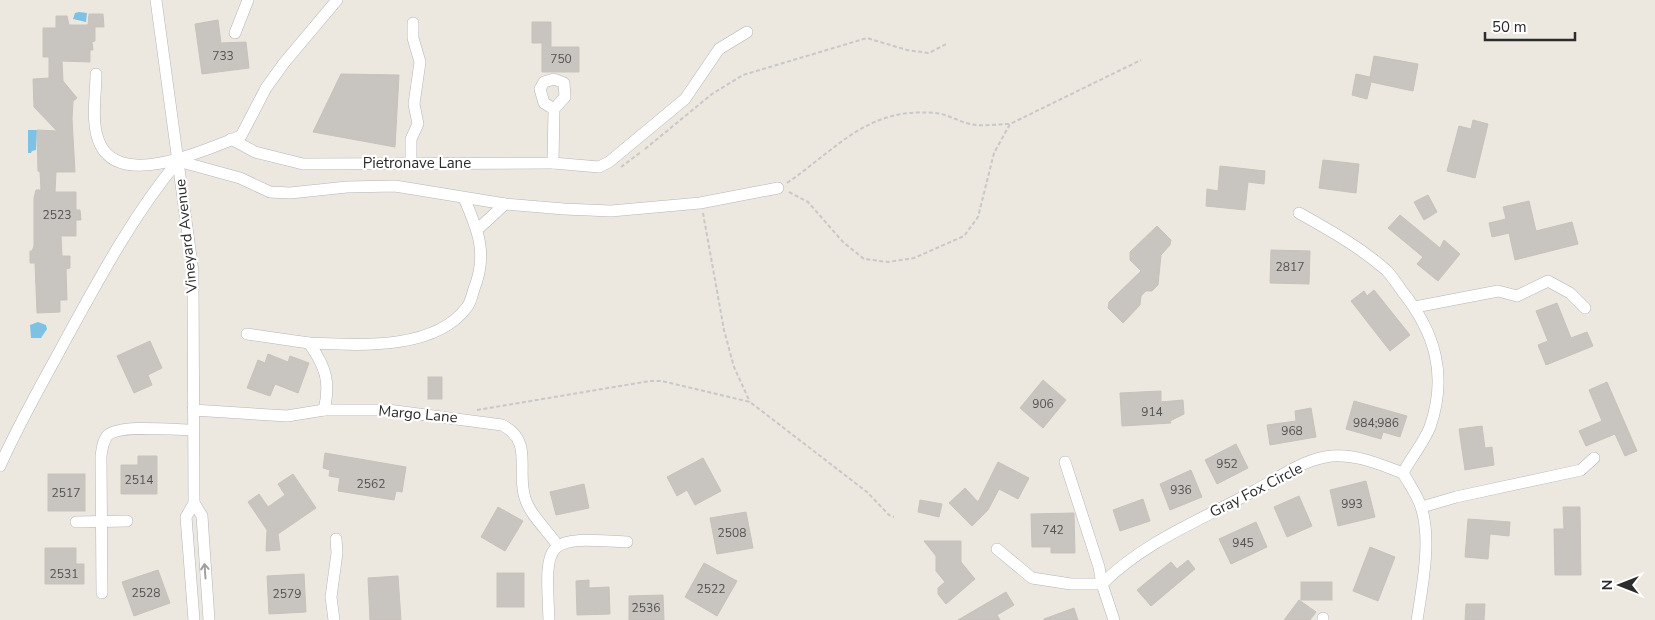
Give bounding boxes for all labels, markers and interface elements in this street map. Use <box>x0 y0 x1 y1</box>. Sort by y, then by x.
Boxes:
scale bar <box>1485 10 1575 42</box>
text: 50 m <box>1492 17 1527 37</box>
house number: 733 <box>212 48 234 64</box>
house number: 750 <box>550 51 572 67</box>
street label: Pietronave Lane <box>363 153 471 173</box>
street label: Vineyard Avenue <box>170 178 202 295</box>
house number: 2523 <box>43 207 71 223</box>
house number: 2817 <box>1276 259 1304 275</box>
house number: 906 <box>1032 396 1054 412</box>
street label: Margo Lane <box>377 401 459 427</box>
house number: 914 <box>1141 404 1163 420</box>
house number: 984;986 <box>1353 415 1399 431</box>
house number: 968 <box>1281 423 1303 439</box>
house number: 952 <box>1216 456 1238 472</box>
street label: Gray Fox Circle <box>1206 458 1306 522</box>
house number: 2514 <box>125 472 153 488</box>
house number: 2562 <box>357 476 385 492</box>
house number: 936 <box>1170 482 1192 498</box>
house number: 2517 <box>52 485 80 501</box>
house number: 993 <box>1341 496 1363 512</box>
house number: 742 <box>1042 522 1064 538</box>
house number: 2508 <box>718 525 746 541</box>
house number: 945 <box>1232 535 1254 551</box>
north arrow <box>1595 560 1645 610</box>
one-way arrow <box>201 564 210 580</box>
house number: 2531 <box>50 566 78 582</box>
text: N <box>1598 580 1617 590</box>
house number: 2522 <box>697 581 725 597</box>
house number: 2528 <box>132 585 160 601</box>
house number: 2579 <box>273 586 301 602</box>
house number: 2536 <box>632 600 660 616</box>

